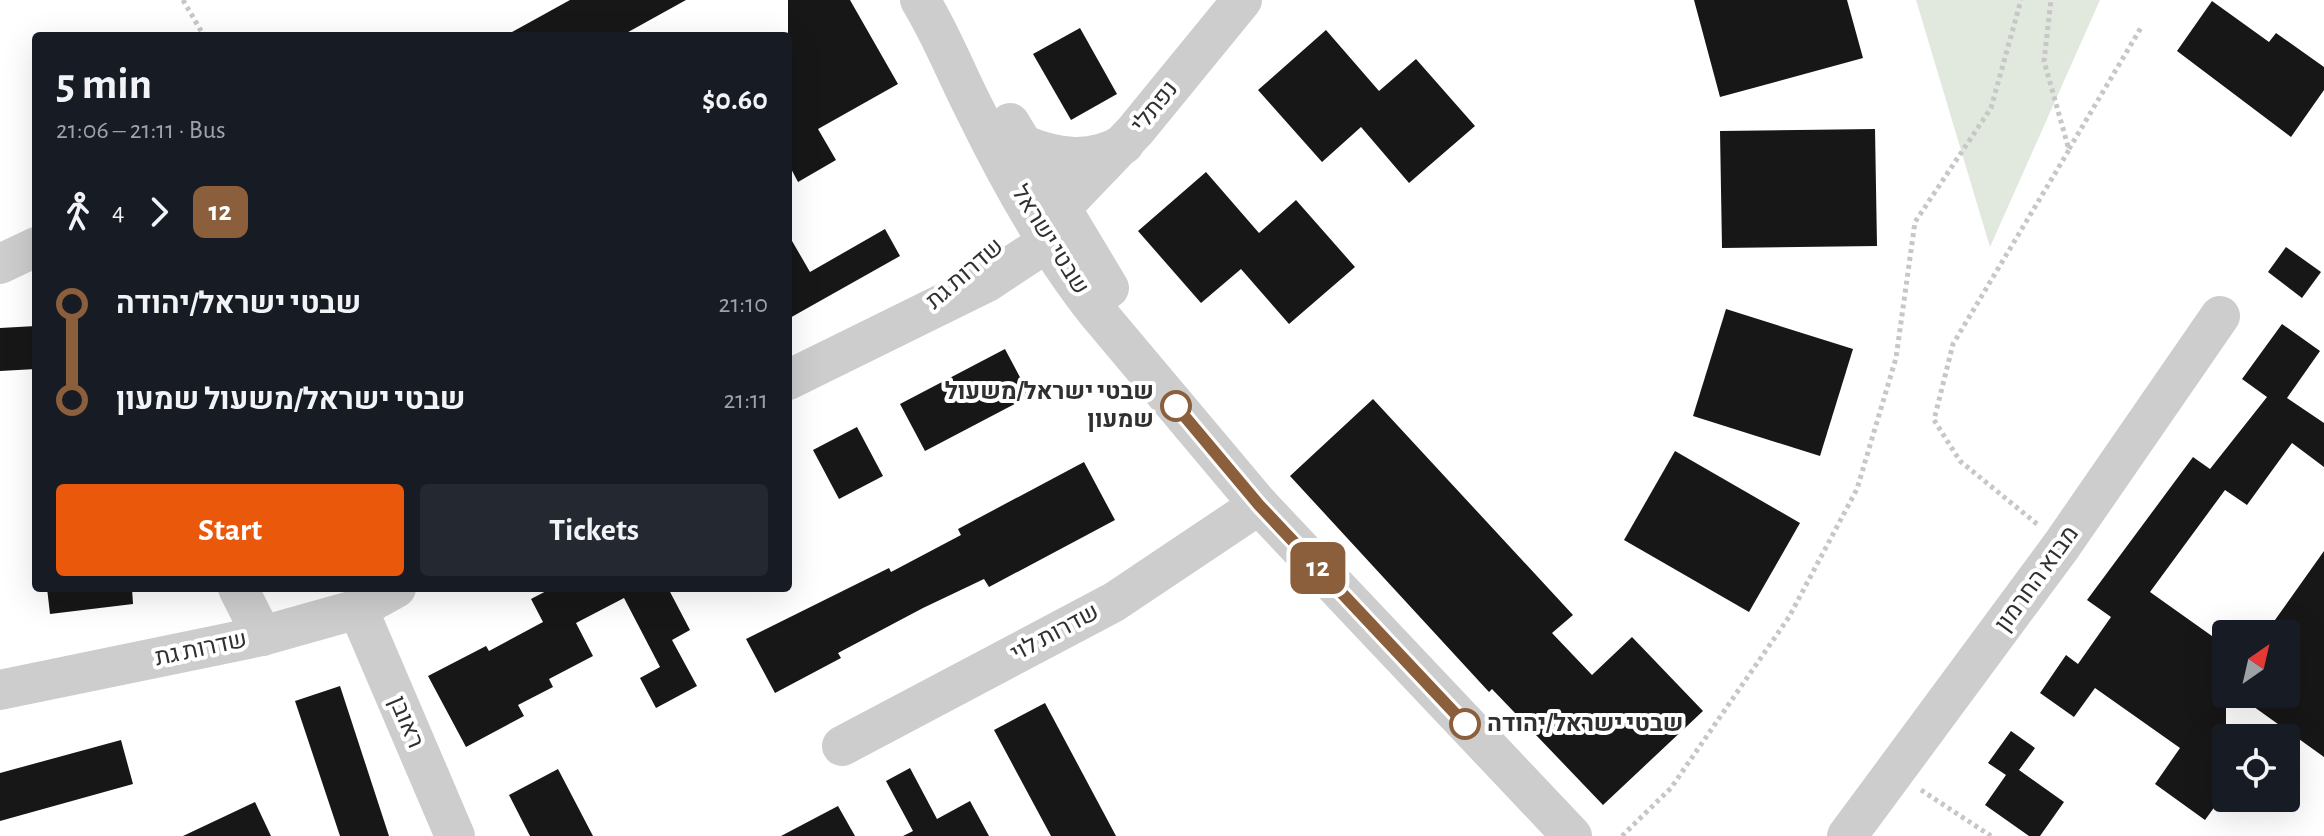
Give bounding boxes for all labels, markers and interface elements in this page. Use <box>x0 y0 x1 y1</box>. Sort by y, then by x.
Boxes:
text: 5 min <box>56 63 152 107</box>
street label: נפתלי <box>1127 77 1183 137</box>
text: $0.60 <box>702 85 768 115</box>
text: 21:06 – 21:11 · Bus <box>56 117 226 143</box>
street label: שבטי ישראל <box>1007 181 1093 299</box>
icon: walk <box>56 190 100 234</box>
icon: forward <box>137 190 181 234</box>
text: 12 <box>209 198 232 226</box>
text: 4 <box>112 199 125 225</box>
street label: שדרות גת <box>922 234 1008 314</box>
text: שבטי ישראל/יהודה <box>116 289 361 319</box>
text: 21:10 <box>719 291 768 317</box>
place label: שבטי ישראל/משעול שמעון <box>945 380 1154 432</box>
text: שבטי ישראל/משעול שמעון <box>116 385 466 415</box>
text: 21:11 <box>723 387 768 413</box>
marker: שבטי ישראל/משעול שמעון <box>1161 391 1191 421</box>
button: Start <box>56 484 404 576</box>
button: Tickets <box>420 484 768 576</box>
street label: מבוא החרמון <box>1991 522 2083 636</box>
line badge: 12 <box>1282 542 1354 594</box>
text: 12 <box>1306 554 1330 582</box>
street label: שדרות לוי <box>1007 600 1103 666</box>
north arrow <box>2212 620 2300 708</box>
map controls <box>2212 620 2300 812</box>
street label: שדרות גת <box>153 628 249 670</box>
street label: ראובן <box>384 693 428 751</box>
marker: שבטי ישראל/יהודה <box>1450 709 1480 739</box>
place label: שבטי ישראל/יהודה <box>1487 712 1683 736</box>
button: locate <box>2212 724 2300 812</box>

